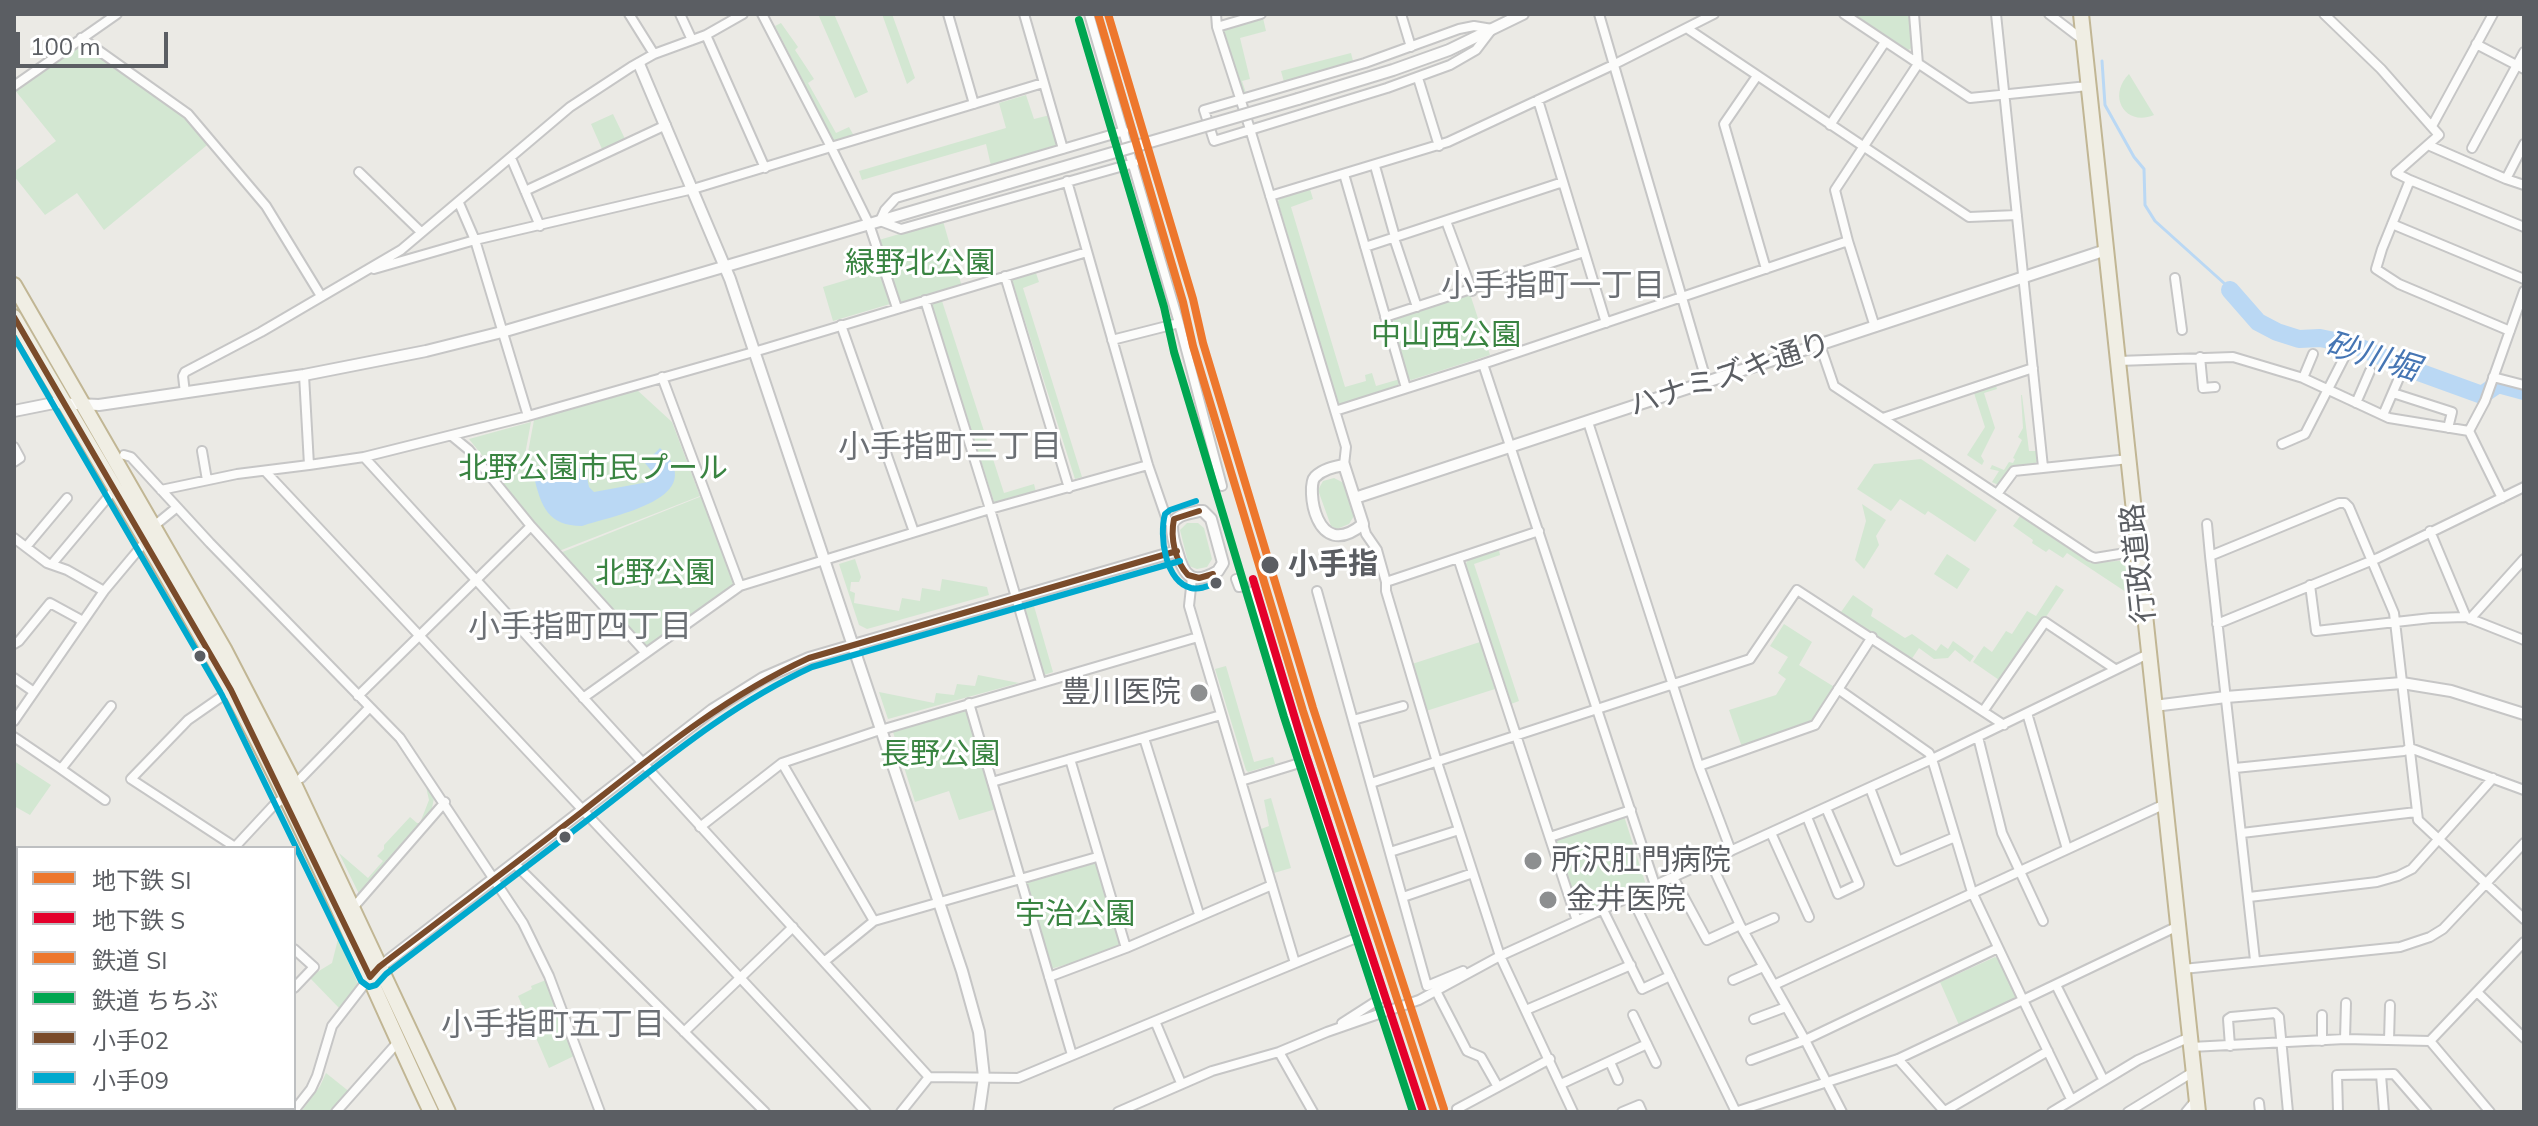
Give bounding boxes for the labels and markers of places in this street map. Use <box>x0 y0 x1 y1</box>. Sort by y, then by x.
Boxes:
place label: 小手指 <box>1288 547 1378 583</box>
marker: 小手指 <box>1259 554 1281 576</box>
unlabelled marker <box>1208 575 1224 591</box>
unlabelled marker <box>192 648 208 664</box>
place label: 豊川医院 <box>1061 675 1181 711</box>
marker: 豊川医院 <box>1188 682 1210 704</box>
unlabelled marker <box>557 829 573 845</box>
place label: 所沢肛門病院 <box>1551 843 1731 879</box>
marker: 所沢肛門病院 <box>1522 850 1544 872</box>
place label: 金井医院 <box>1566 882 1686 918</box>
marker: 金井医院 <box>1537 889 1559 911</box>

